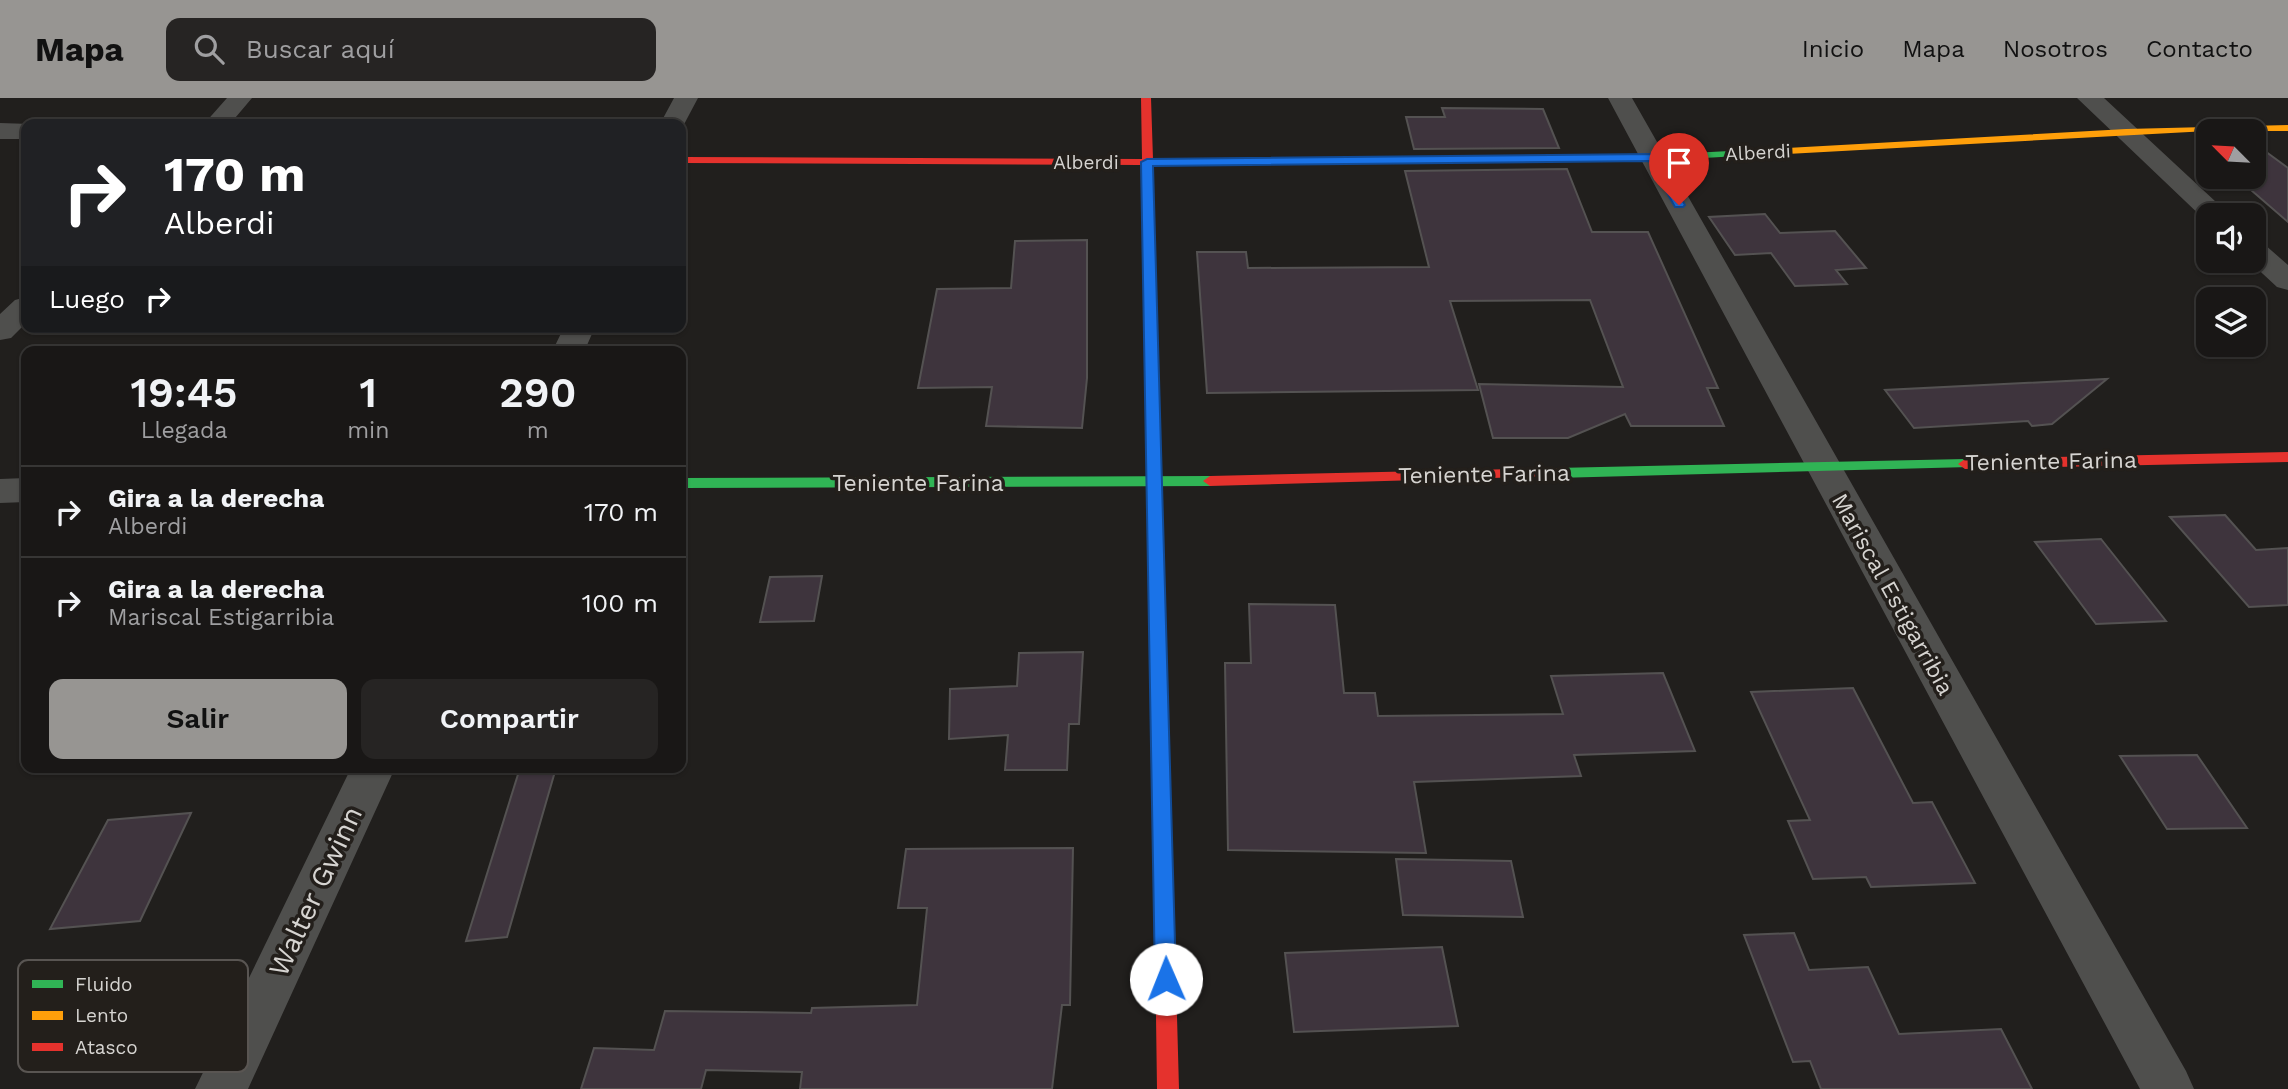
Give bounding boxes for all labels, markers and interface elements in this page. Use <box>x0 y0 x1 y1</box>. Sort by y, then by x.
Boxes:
search box <box>166 18 656 81</box>
text: Mapa <box>35 30 124 69</box>
icon: search <box>190 30 228 68</box>
text: Buscar aquí <box>246 34 395 64</box>
text: Inicio <box>1802 35 1864 63</box>
text: Mapa <box>1902 35 1965 63</box>
text: Nosotros <box>2003 35 2108 63</box>
text: Contacto <box>2146 35 2253 63</box>
north arrow <box>2196 119 2266 189</box>
map controls <box>2196 119 2266 357</box>
pin <box>1649 133 1709 205</box>
street label: Alberdi <box>1725 139 1791 166</box>
icon: arrive <box>1660 144 1698 182</box>
text: 170 m <box>164 145 305 203</box>
icon: right <box>49 147 140 238</box>
street label: Alberdi <box>1053 151 1119 174</box>
button: sound <box>2196 203 2266 273</box>
text: Alberdi <box>164 204 275 242</box>
icon: right <box>139 280 177 318</box>
text: Luego <box>49 284 125 314</box>
button: layers <box>2196 287 2266 357</box>
text: 19:45 <box>131 368 238 417</box>
text: 1 <box>360 368 377 417</box>
text: 290 <box>499 368 576 417</box>
text: Llegada <box>141 417 227 444</box>
text: min <box>347 417 389 444</box>
text: m <box>527 417 549 444</box>
street label: Teniente Farina <box>1965 447 2137 476</box>
street label: Teniente Farina <box>1398 460 1570 489</box>
street label: Teniente Farina <box>832 470 1004 497</box>
text: Gira a la derecha <box>108 483 324 513</box>
street label: Mariscal Estigarribia <box>1826 489 1959 700</box>
icon: right <box>49 493 87 531</box>
text: 170 m <box>584 497 658 527</box>
text: Alberdi <box>108 513 187 540</box>
text: Gira a la derecha <box>108 574 324 604</box>
icon: right <box>49 584 87 622</box>
text: 100 m <box>582 588 658 618</box>
text: Mariscal Estigarribia <box>108 604 334 631</box>
button: Salir <box>49 679 347 759</box>
button: Compartir <box>361 679 658 759</box>
street label: Walter Gwinn <box>262 801 369 981</box>
position arrow <box>1129 942 1203 1016</box>
legend <box>18 960 248 1072</box>
text: Fluido <box>75 973 133 996</box>
text: Lento <box>75 1004 128 1027</box>
text: Atasco <box>75 1036 138 1059</box>

